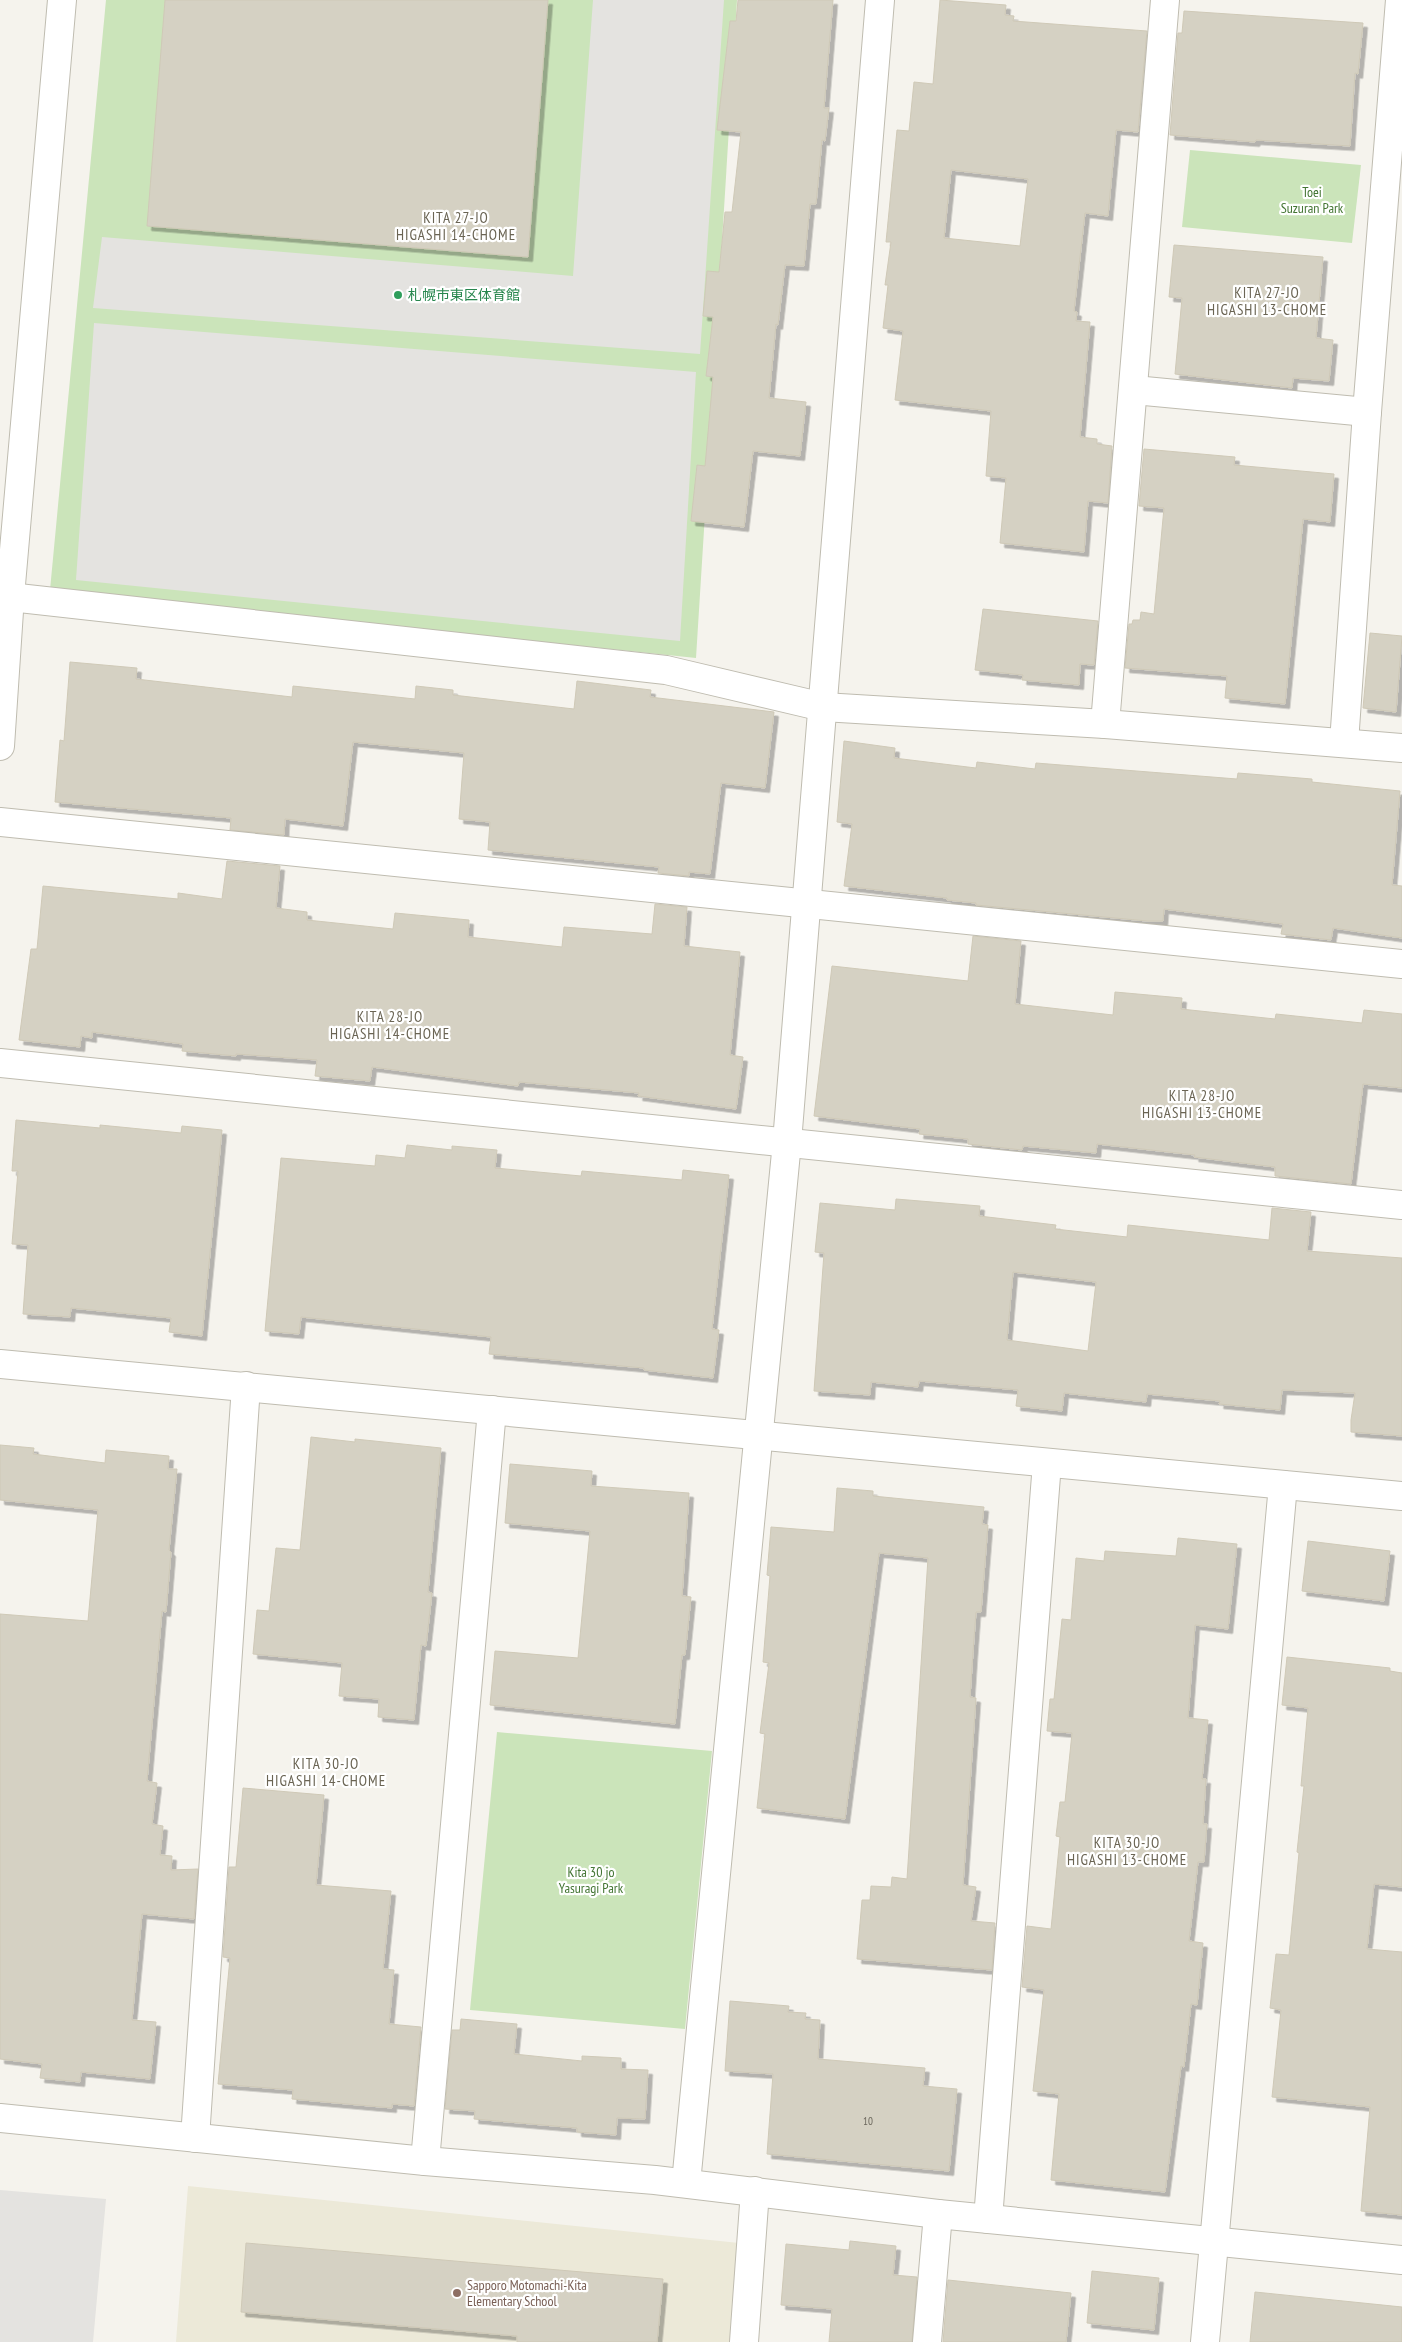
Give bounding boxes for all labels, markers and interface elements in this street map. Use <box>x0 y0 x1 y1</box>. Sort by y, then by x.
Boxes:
park label: Toei Suzuran Park <box>1281 183 1344 217</box>
district label: KITA 27-JO HIGASHI 14-CHOME <box>396 208 516 244</box>
district label: KITA 27-JO HIGASHI 13-CHOME <box>1207 283 1327 319</box>
place label: 札幌市東区体育館 <box>408 286 520 304</box>
marker: 札幌市東区体育館 <box>392 289 404 301</box>
district label: KITA 28-JO HIGASHI 14-CHOME <box>330 1007 450 1043</box>
district label: KITA 28-JO HIGASHI 13-CHOME <box>1142 1086 1262 1122</box>
district label: KITA 30-JO HIGASHI 14-CHOME <box>266 1754 386 1790</box>
district label: KITA 30-JO HIGASHI 13-CHOME <box>1067 1833 1187 1869</box>
park label: Kita 30 jo Yasuragi Park <box>559 1863 624 1897</box>
house number: 10 <box>863 2114 873 2128</box>
place label: Sapporo Motomachi-Kita Elementary School <box>467 2276 587 2310</box>
marker: Sapporo Motomachi-Kita Elementary School <box>451 2287 463 2299</box>

